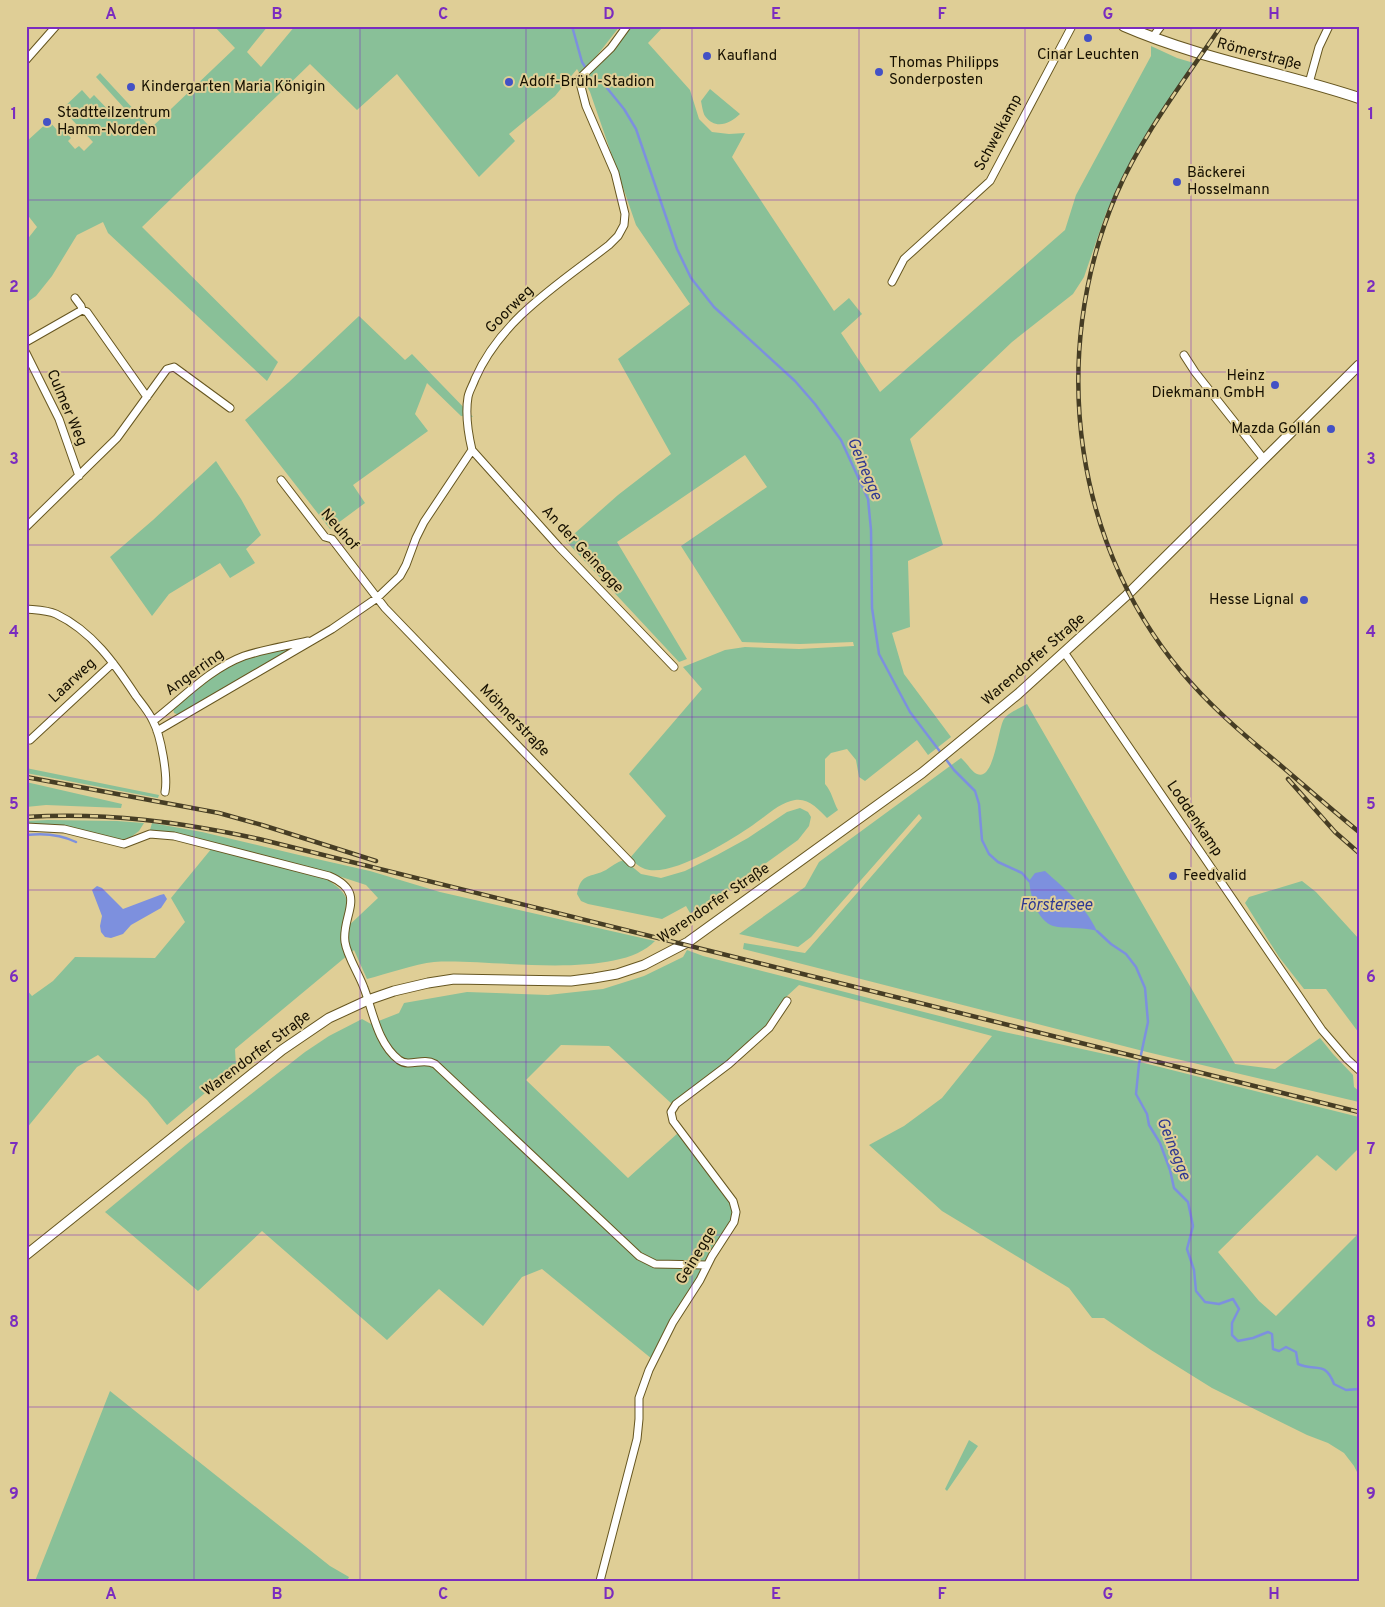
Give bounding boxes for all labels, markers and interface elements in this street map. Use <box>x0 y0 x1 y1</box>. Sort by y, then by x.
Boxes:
text: A <box>105 5 117 25</box>
text: B <box>271 5 283 25</box>
text: C <box>438 5 448 25</box>
text: D <box>603 5 615 25</box>
text: E <box>771 5 781 25</box>
text: F <box>937 5 947 25</box>
text: G <box>1103 5 1113 25</box>
text: H <box>1268 5 1280 25</box>
marker: Cinar Leuchten <box>1082 32 1094 44</box>
street label: Römerstraße <box>1215 35 1303 75</box>
place label: Cinar Leuchten <box>1037 46 1139 65</box>
place label: Kaufland <box>717 47 777 66</box>
marker: Kaufland <box>701 50 713 62</box>
place label: Thomas Philipps Sonderposten <box>889 54 999 90</box>
marker: Thomas Philipps Sonderposten <box>873 66 885 78</box>
place label: Adolf-Brühl-Stadion <box>519 73 654 92</box>
marker: Adolf-Brühl-Stadion <box>503 76 515 88</box>
place label: Kindergarten Maria Königin <box>141 78 326 97</box>
marker: Kindergarten Maria Königin <box>125 81 137 93</box>
street label: Schwelkamp <box>971 91 1027 175</box>
place label: Stadtteilzentrum Hamm-Norden <box>57 104 171 140</box>
text: 1 <box>11 105 17 125</box>
text: 1 <box>1368 105 1374 125</box>
marker: Stadtteilzentrum Hamm-Norden <box>41 116 53 128</box>
place label: Bäckerei Hosselmann <box>1187 164 1270 200</box>
marker: Bäckerei Hosselmann <box>1171 176 1183 188</box>
text: 2 <box>9 278 19 298</box>
text: 2 <box>1366 278 1376 298</box>
street label: Goorweg <box>482 282 538 338</box>
street label: Culmer Weg <box>41 367 91 449</box>
place label: Heinz Diekmann GmbH <box>1151 367 1265 403</box>
marker: Heinz Diekmann GmbH <box>1269 379 1281 391</box>
place label: Mazda Gollan <box>1231 420 1321 439</box>
marker: Mazda Gollan <box>1325 423 1337 435</box>
water label: Geinegge <box>842 435 886 504</box>
text: 3 <box>9 450 19 470</box>
text: 3 <box>1366 450 1376 470</box>
street label: An der Geinegge <box>537 502 627 598</box>
street label: Neuhof <box>316 505 362 555</box>
place label: Hesse Lignal <box>1209 591 1294 610</box>
marker: Hesse Lignal <box>1298 594 1310 606</box>
street label: Warendorfer Straße <box>978 610 1090 710</box>
text: 4 <box>9 623 19 643</box>
text: 4 <box>1366 623 1376 643</box>
street label: Angerring <box>162 645 228 701</box>
street label: Laarweg <box>45 654 101 708</box>
street label: Möhnerstraße <box>475 681 553 761</box>
street label: Loddenkamp <box>1162 777 1226 861</box>
text: 5 <box>9 795 19 815</box>
text: 5 <box>1366 795 1376 815</box>
street label: Warendorfer Straße <box>654 859 774 949</box>
place label: Feedvalid <box>1183 867 1247 886</box>
marker: Feedvalid <box>1167 870 1179 882</box>
water label: Förstersee <box>1020 896 1093 916</box>
text: 6 <box>9 968 19 988</box>
text: 6 <box>1366 968 1376 988</box>
street label: Warendorfer Straße <box>199 1007 315 1101</box>
water label: Geinegge <box>1151 1115 1195 1184</box>
text: 7 <box>10 1140 18 1160</box>
text: 7 <box>1367 1140 1375 1160</box>
street label: Geinegge <box>672 1224 722 1288</box>
text: 8 <box>9 1313 19 1333</box>
text: 8 <box>1366 1313 1376 1333</box>
text: 9 <box>9 1485 19 1505</box>
text: 9 <box>1366 1485 1376 1505</box>
text: A <box>105 1585 117 1605</box>
text: B <box>271 1585 283 1605</box>
text: C <box>438 1585 448 1605</box>
text: D <box>603 1585 615 1605</box>
text: E <box>771 1585 781 1605</box>
text: F <box>937 1585 947 1605</box>
text: G <box>1103 1585 1113 1605</box>
text: H <box>1268 1585 1280 1605</box>

